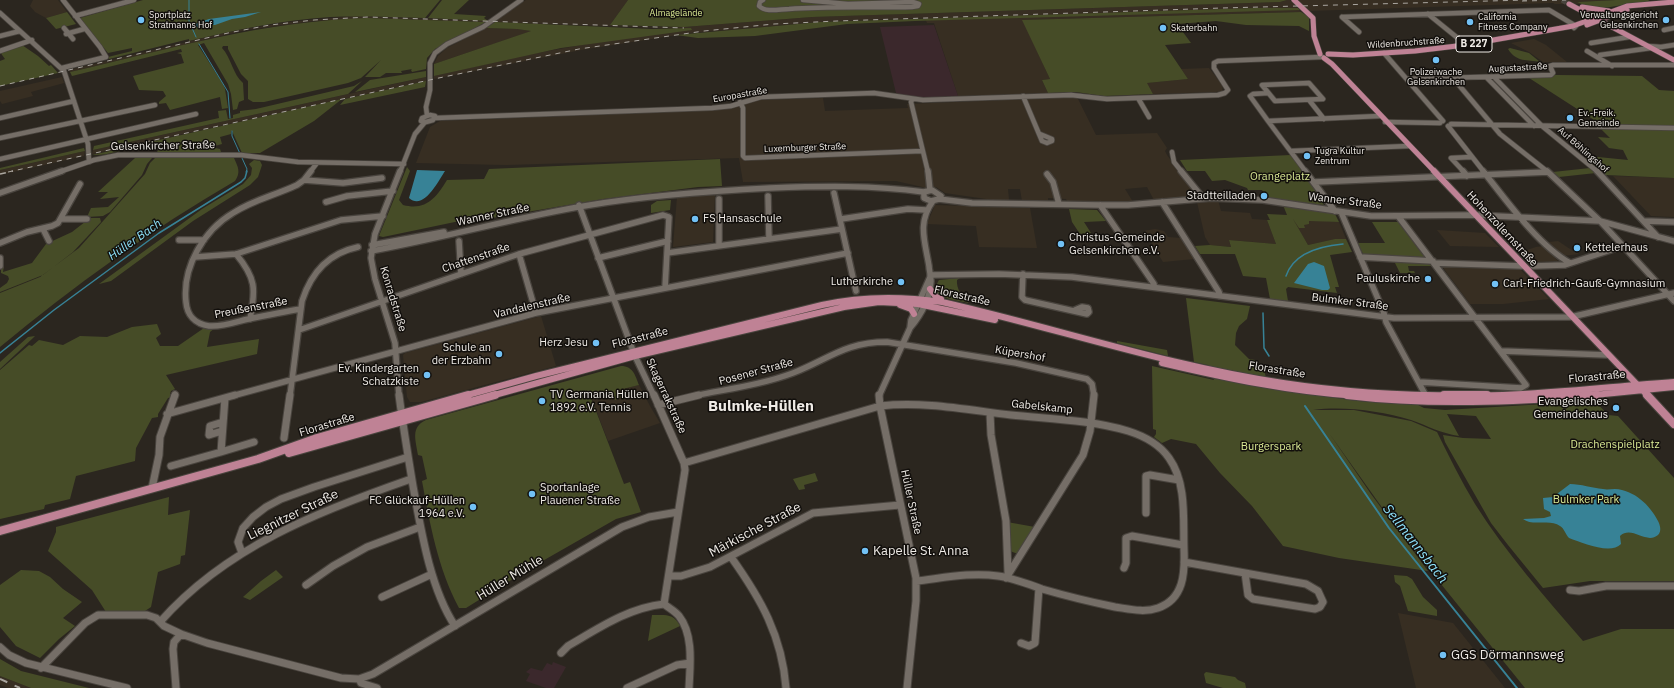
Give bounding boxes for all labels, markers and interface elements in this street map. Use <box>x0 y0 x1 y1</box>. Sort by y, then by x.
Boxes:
park label: Almagelände <box>649 8 703 18</box>
place label: Sportplatz Stratmanns Hof <box>149 10 212 31</box>
place label: Verwaltungsgericht Gelsenkirchen <box>1580 10 1658 31</box>
place label: California Fitness Company <box>1478 12 1547 33</box>
marker: Sportplatz Stratmanns Hof <box>136 15 146 25</box>
marker: Verwaltungsgericht Gelsenkirchen <box>1661 15 1671 25</box>
marker: California Fitness Company <box>1465 17 1475 27</box>
marker: Skaterbahn <box>1158 23 1168 33</box>
place label: Skaterbahn <box>1171 23 1217 33</box>
street label: Wildenbruchstraße <box>1367 35 1445 51</box>
road number: B 227 <box>1456 36 1492 52</box>
marker: Polizeiwache Gelsenkirchen <box>1431 55 1441 65</box>
street label: Augustastraße <box>1488 61 1548 75</box>
place label: Polizeiwache Gelsenkirchen <box>1407 67 1465 88</box>
street label: Europastraße <box>712 85 768 105</box>
place label: Ev.-Freik. Gemeinde <box>1578 108 1620 129</box>
marker: Ev.-Freik. Gemeinde <box>1565 113 1575 123</box>
street label: Auf Böhlingshof <box>1555 125 1611 175</box>
street label: Gelsenkircher Straße <box>111 138 215 154</box>
street label: Luxemburger Straße <box>764 141 846 155</box>
place label: Tugra Kultur Zentrum <box>1315 146 1364 167</box>
marker: Tugra Kultur Zentrum <box>1302 151 1312 161</box>
park label: Orangeplatz <box>1250 170 1310 184</box>
place label: Stadtteilladen <box>1187 189 1256 203</box>
street label: Hohenzollernstraße <box>1464 189 1540 269</box>
street label: Wanner Straße <box>1308 190 1382 212</box>
marker: Stadtteilladen <box>1259 191 1269 201</box>
street label: Wanner Straße <box>455 201 531 229</box>
place label: FS Hansaschule <box>703 212 782 226</box>
marker: FS Hansaschule <box>690 214 700 224</box>
water label: Hüller Bach <box>106 216 164 264</box>
place label: Christus-Gemeinde Gelsenkirchen e.V. <box>1069 231 1165 257</box>
marker: Christus-Gemeinde Gelsenkirchen e.V. <box>1056 239 1066 249</box>
street label: Chattenstraße <box>440 240 512 276</box>
place label: Kettelerhaus <box>1585 241 1648 255</box>
marker: Kettelerhaus <box>1572 243 1582 253</box>
street label: Konradstraße <box>377 265 409 333</box>
place label: Pauluskirche <box>1356 272 1420 286</box>
marker: Pauluskirche <box>1423 274 1433 284</box>
place label: Lutherkirche <box>831 275 893 289</box>
marker: Lutherkirche <box>896 277 906 287</box>
place label: Carl-Friedrich-Gauß-Gymnasium <box>1503 277 1665 291</box>
marker: Carl-Friedrich-Gauß-Gymnasium <box>1490 279 1500 289</box>
street label: Florastraße <box>933 283 991 309</box>
street label: Vandalenstraße <box>492 291 572 321</box>
street label: Bulmker Straße <box>1311 291 1389 313</box>
street label: Preußenstraße <box>213 294 289 322</box>
street label: Florastraße <box>611 325 669 351</box>
place label: Herz Jesu <box>539 336 588 350</box>
marker: Herz Jesu <box>591 338 601 348</box>
place label: Schule an der Erzbahn <box>432 341 491 367</box>
street label: Küpershof <box>994 343 1046 365</box>
marker: Schule an der Erzbahn <box>494 349 504 359</box>
street label: Skagerrakstraße <box>643 356 689 436</box>
street label: Posener Straße <box>718 356 794 388</box>
street label: Florastraße <box>1248 359 1306 381</box>
place label: Ev. Kindergarten Schatzkiste <box>338 362 419 388</box>
street label: Florastraße <box>1568 368 1626 386</box>
marker: Ev. Kindergarten Schatzkiste <box>422 370 432 380</box>
place label: TV Germania Hüllen 1892 e.V. Tennis <box>550 388 649 414</box>
place label: Evangelisches Gemeindehaus <box>1534 395 1608 421</box>
marker: TV Germania Hüllen 1892 e.V. Tennis <box>537 396 547 406</box>
street label: Gabelskamp <box>1011 397 1073 417</box>
district label: Bulmke-Hüllen <box>708 398 814 416</box>
marker: Evangelisches Gemeindehaus <box>1611 403 1621 413</box>
street label: Florastraße <box>298 410 356 440</box>
park label: Drachenspielplatz <box>1570 438 1660 452</box>
park label: Burgerspark <box>1241 440 1301 454</box>
street label: Hüller Straße <box>898 468 924 536</box>
place label: Sportanlage Plauener Straße <box>540 481 620 507</box>
street label: Liegnitzer Straße <box>245 486 341 544</box>
marker: Sportanlage Plauener Straße <box>527 489 537 499</box>
park label: Bulmker Park <box>1553 493 1619 507</box>
place label: FC Glückauf-Hüllen 1964 e.V. <box>369 494 465 520</box>
street label: Märkische Straße <box>706 499 804 561</box>
water label: Sellmannsbach <box>1379 501 1451 587</box>
marker: FC Glückauf-Hüllen 1964 e.V. <box>468 502 478 512</box>
place label: Kapelle St. Anna <box>873 543 969 559</box>
marker: Kapelle St. Anna <box>860 546 870 556</box>
street label: Hüller Mühle <box>474 552 546 604</box>
place label: GGS Dörmannsweg <box>1451 647 1564 663</box>
marker: GGS Dörmannsweg <box>1438 650 1448 660</box>

